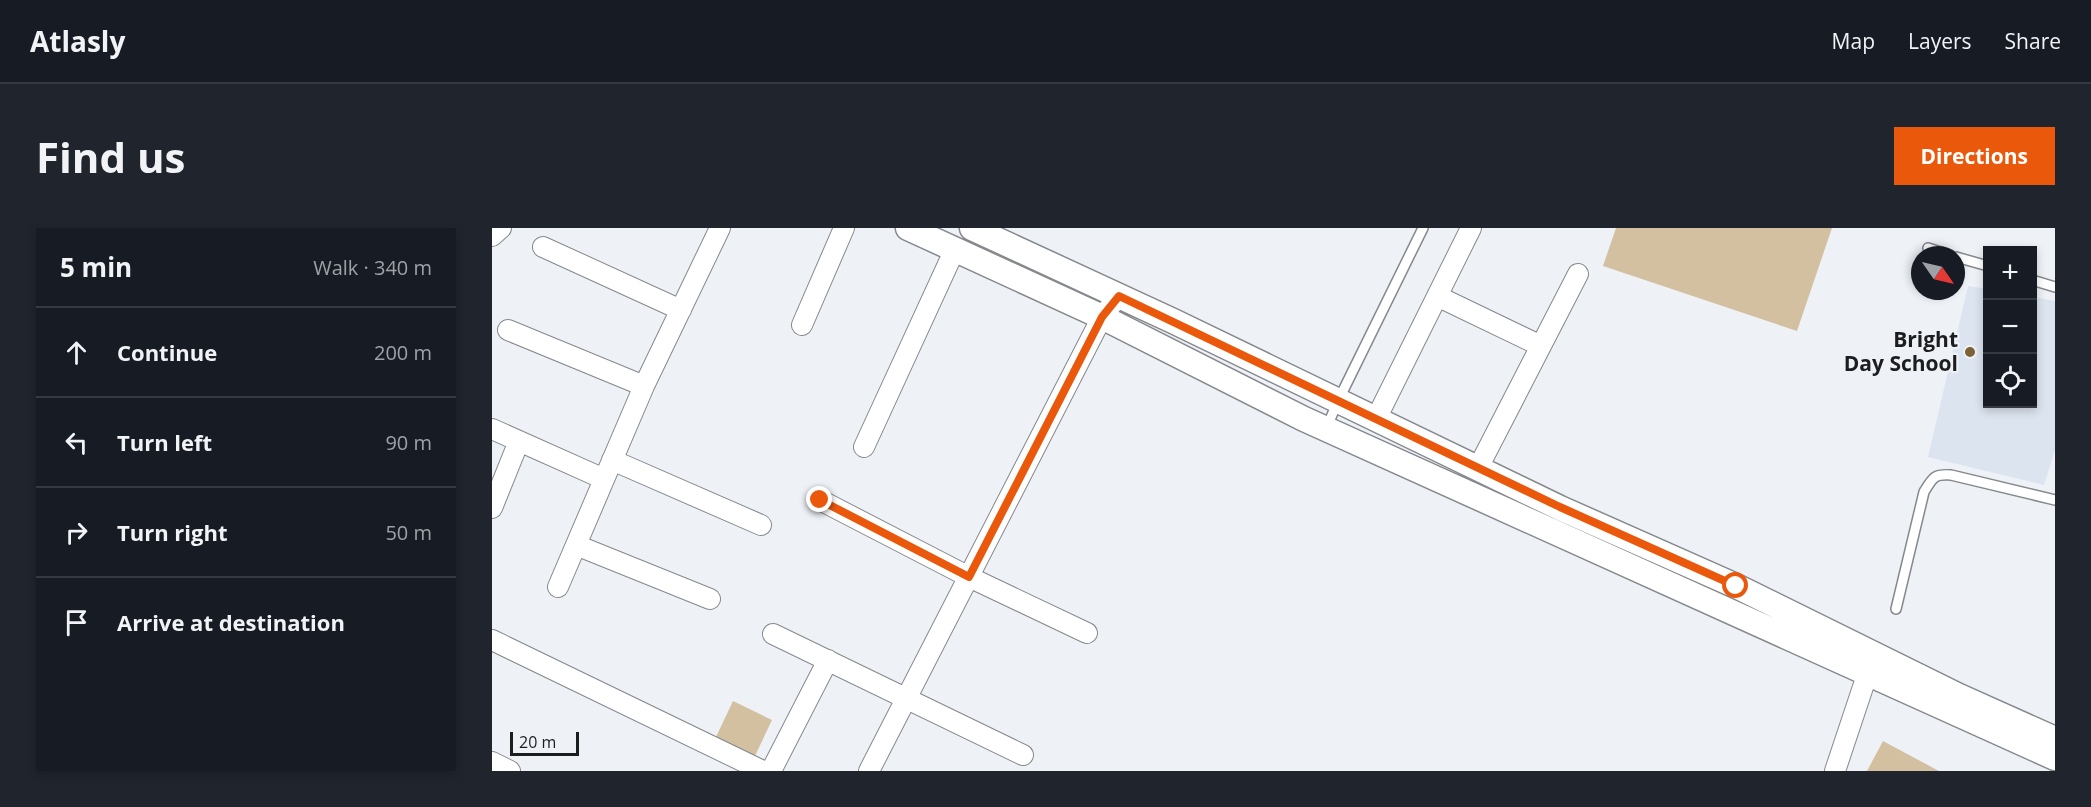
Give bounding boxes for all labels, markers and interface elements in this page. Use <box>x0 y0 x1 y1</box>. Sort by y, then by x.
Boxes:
text: Atlasly <box>30 22 125 60</box>
text: Map <box>1832 27 1875 55</box>
text: Layers <box>1908 27 1972 55</box>
text: Share <box>2005 27 2061 55</box>
button: Directions <box>1894 127 2055 185</box>
text: Find us <box>36 128 185 185</box>
north arrow <box>1911 246 1965 300</box>
map controls <box>1983 246 2037 408</box>
button: + <box>1983 246 2037 300</box>
text: 5 min <box>60 249 132 285</box>
text: Walk · 340 m <box>313 254 432 281</box>
button: − <box>1983 300 2037 354</box>
place label: Bright Day School <box>1844 325 1958 377</box>
icon: ahead <box>60 336 93 369</box>
text: Continue <box>117 337 217 367</box>
text: 200 m <box>374 339 432 366</box>
marker: Bright Day School <box>1963 345 1977 359</box>
button: locate <box>1983 354 2037 408</box>
icon: left <box>60 426 93 459</box>
text: Turn left <box>117 427 212 457</box>
text: 90 m <box>385 429 432 456</box>
route end <box>806 486 832 512</box>
icon: right <box>60 516 93 549</box>
text: Turn right <box>117 517 228 547</box>
text: 50 m <box>385 519 432 546</box>
route start <box>1722 572 1748 598</box>
icon: arrive <box>60 606 93 639</box>
text: Arrive at destination <box>117 607 345 637</box>
scale bar <box>510 729 579 756</box>
text: 20 m <box>519 731 556 753</box>

